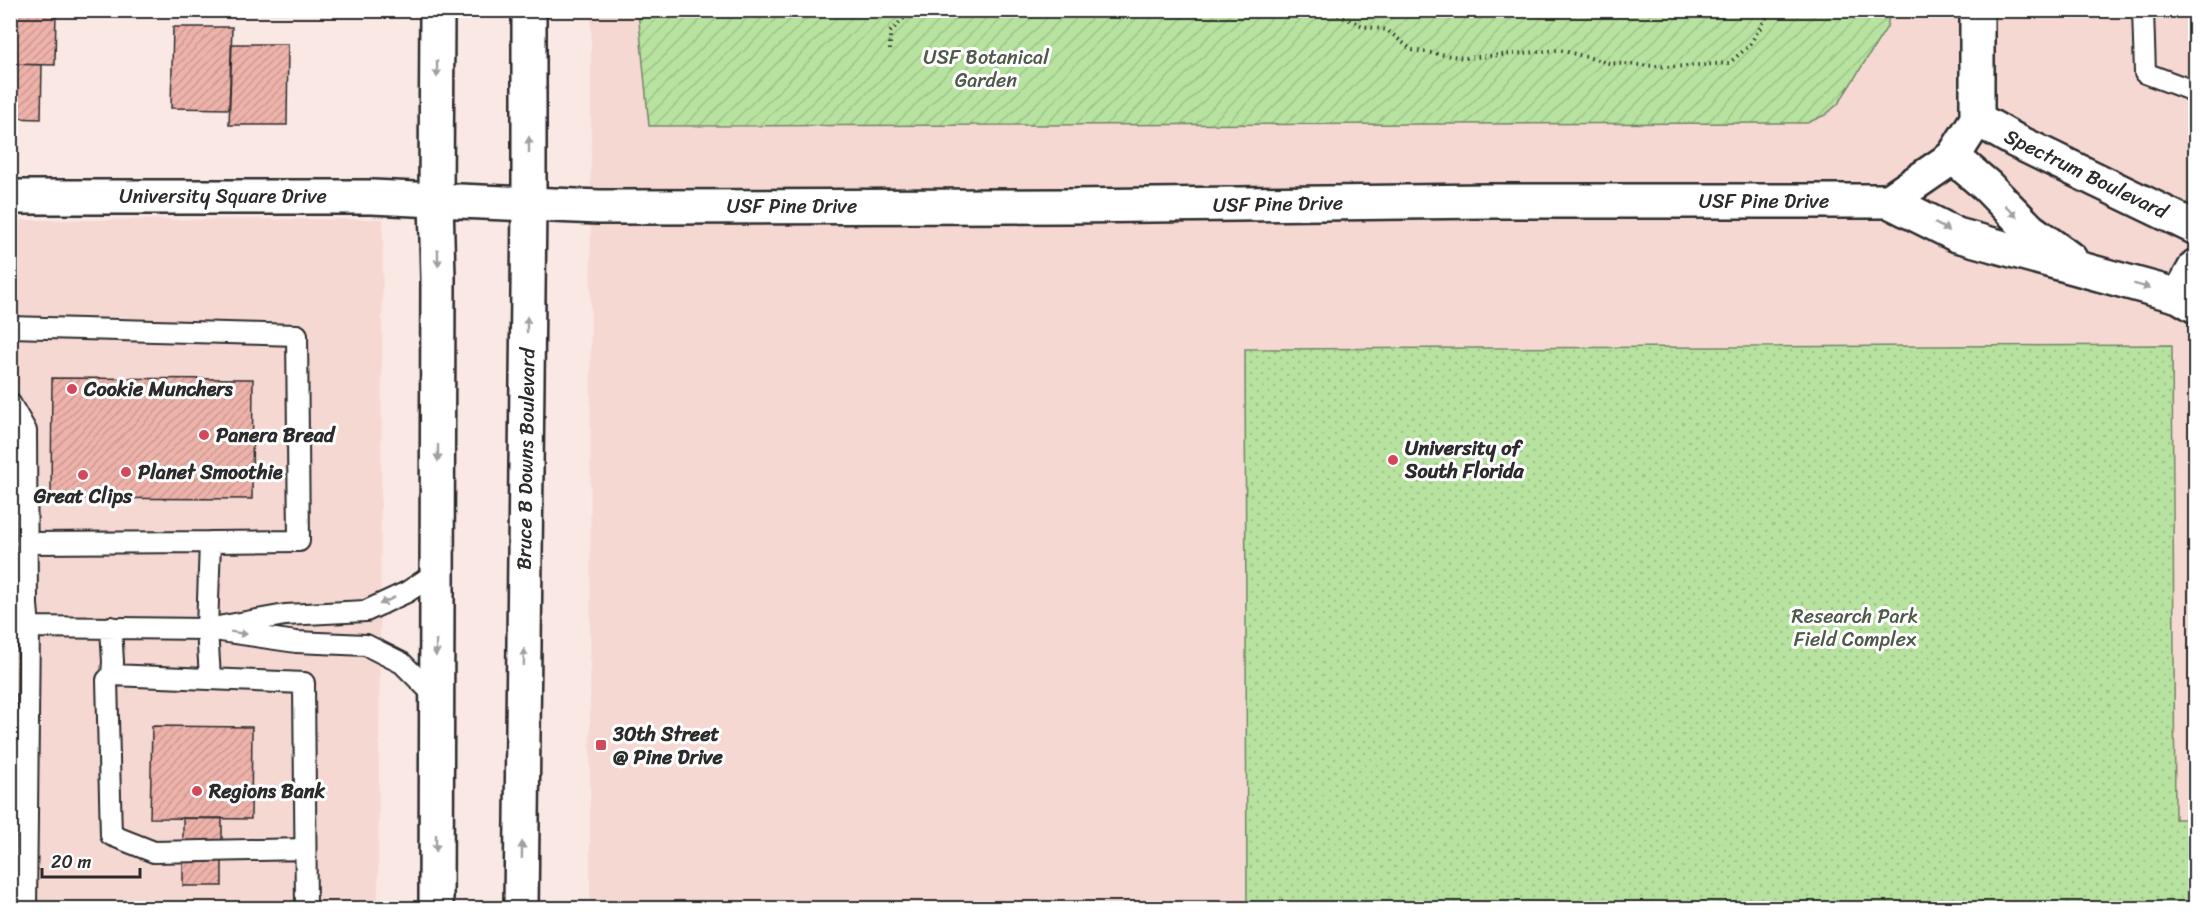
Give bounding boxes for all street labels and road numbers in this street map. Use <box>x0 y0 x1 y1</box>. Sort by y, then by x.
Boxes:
street label: Spectrum Boulevard <box>1998 119 2175 229</box>
street label: University Square Drive <box>119 179 327 214</box>
street label: USF Pine Drive <box>1699 184 1829 219</box>
street label: USF Pine Drive <box>1213 185 1343 223</box>
street label: USF Pine Drive <box>727 189 857 224</box>
street label: Bruce B Downs Boulevard <box>507 346 545 570</box>

